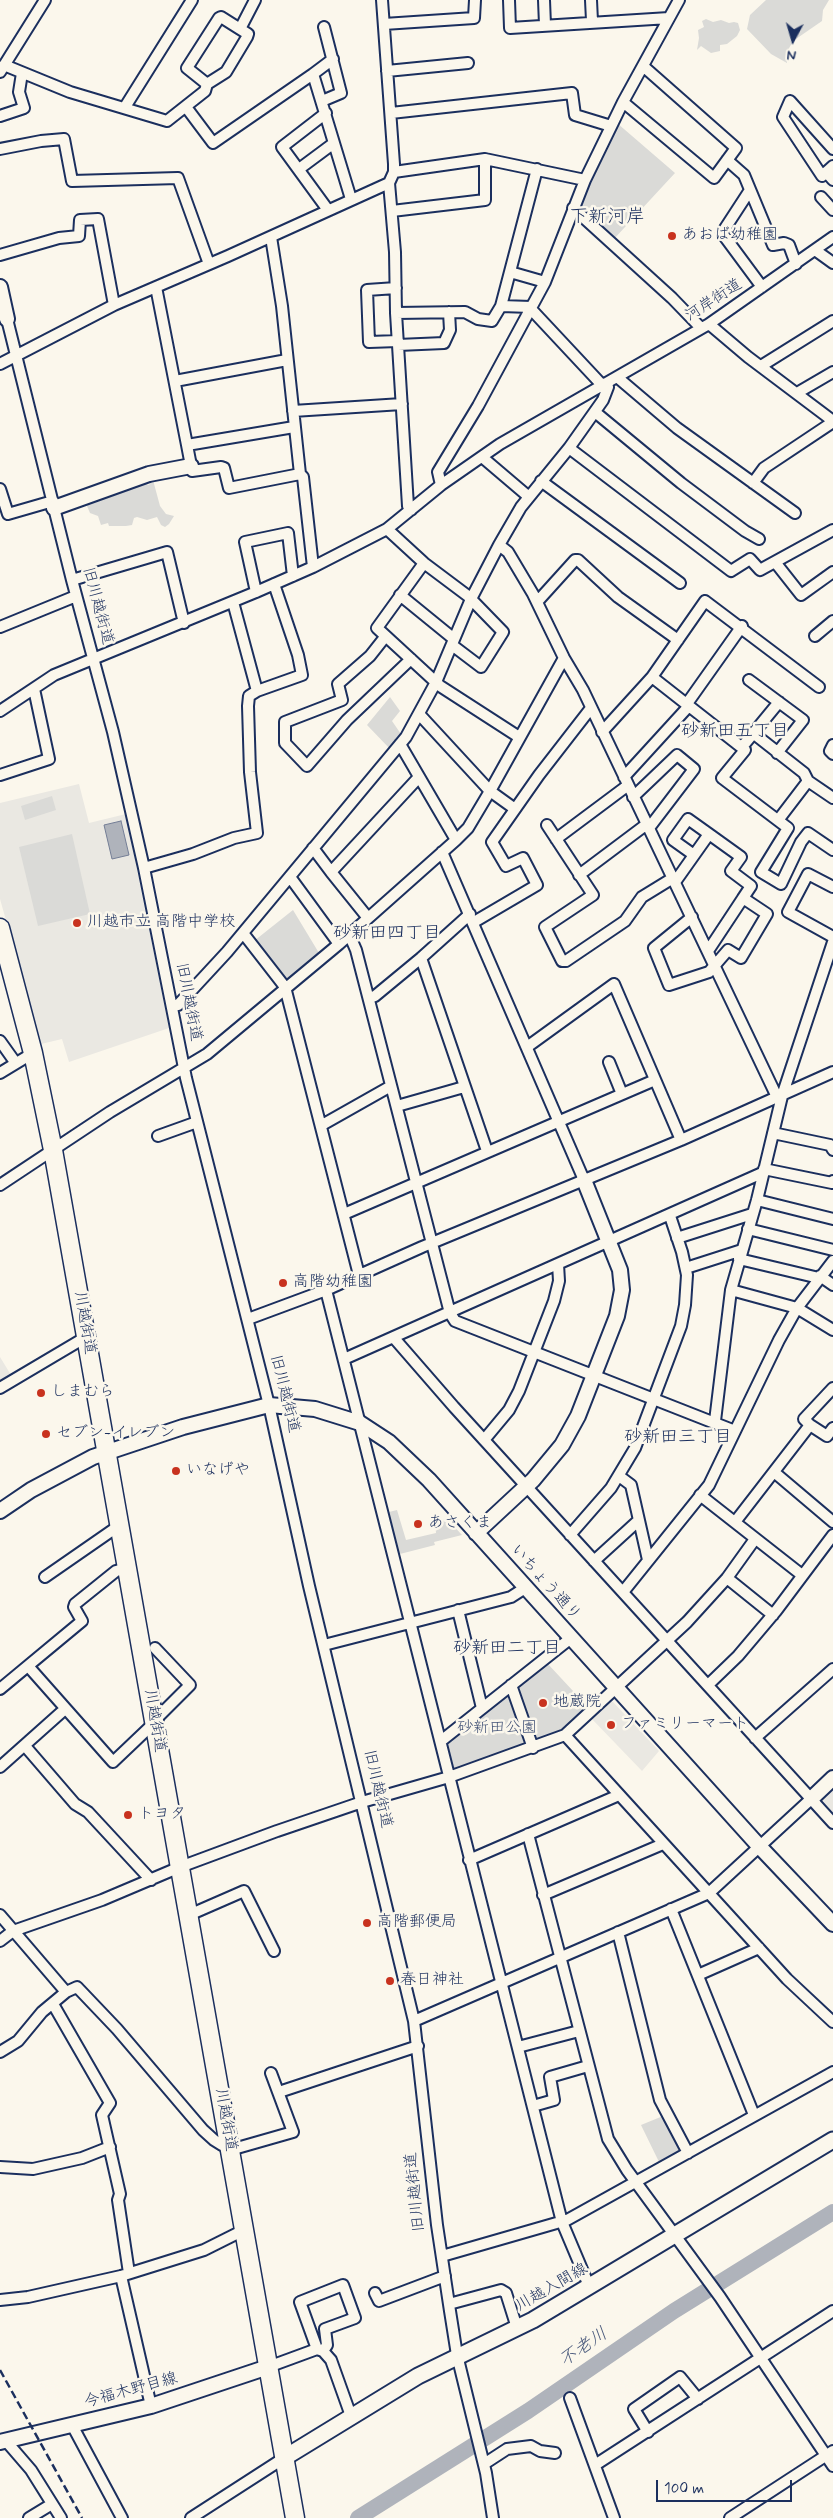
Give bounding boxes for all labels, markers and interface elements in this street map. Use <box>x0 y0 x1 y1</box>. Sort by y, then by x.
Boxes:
north arrow <box>768 15 818 65</box>
text: N <box>786 45 797 64</box>
district label: 下新河岸 <box>569 207 645 229</box>
place label: あおば幼稚園 <box>682 226 778 246</box>
marker: あおば幼稚園 <box>666 230 678 242</box>
street label: 河岸街道 <box>682 276 746 326</box>
street label: 旧川越街道 <box>77 565 117 647</box>
district label: 砂新田五丁目 <box>681 721 789 743</box>
place label: 川越市立 高階中学校 <box>87 913 235 933</box>
marker: 川越市立 高階中学校 <box>71 917 83 929</box>
district label: 砂新田四丁目 <box>333 923 441 945</box>
street label: 旧川越街道 <box>171 961 205 1043</box>
place label: 高階幼稚園 <box>293 1273 373 1293</box>
marker: 高階幼稚園 <box>277 1277 289 1289</box>
street label: 川越街道 <box>69 1290 99 1356</box>
street label: 旧川越街道 <box>265 1353 303 1435</box>
place label: しまむら <box>51 1383 115 1403</box>
marker: しまむら <box>35 1387 47 1399</box>
place label: セブン-イレブン <box>56 1424 175 1444</box>
district label: 砂新田三丁目 <box>624 1427 732 1449</box>
marker: セブン-イレブン <box>40 1428 52 1440</box>
place label: いなげや <box>186 1461 250 1481</box>
marker: いなげや <box>170 1465 182 1477</box>
place label: あさくま <box>428 1514 492 1534</box>
marker: あさくま <box>412 1518 424 1530</box>
street label: いちょう通り <box>506 1541 584 1625</box>
district label: 砂新田二丁目 <box>453 1638 561 1660</box>
street label: 川越街道 <box>139 1688 169 1754</box>
place label: 地蔵院 <box>553 1693 601 1713</box>
marker: 地蔵院 <box>537 1697 549 1709</box>
place label: ファミリーマート <box>621 1715 749 1735</box>
park label: 砂新田公園 <box>457 1719 537 1739</box>
marker: ファミリーマート <box>605 1719 617 1731</box>
street label: 旧川越街道 <box>359 1748 395 1830</box>
place label: トヨタ <box>138 1805 186 1825</box>
marker: トヨタ <box>122 1809 134 1821</box>
place label: 高階郵便局 <box>377 1913 457 1933</box>
marker: 高階郵便局 <box>361 1917 373 1929</box>
place label: 春日神社 <box>400 1971 464 1991</box>
marker: 春日神社 <box>384 1975 396 1987</box>
street label: 川越街道 <box>210 2087 240 2153</box>
street label: 旧川越街道 <box>402 2151 430 2233</box>
street label: 川越入間線 <box>513 2260 591 2316</box>
water label: 不老川 <box>556 2324 612 2372</box>
street label: 今福木野目線 <box>82 2369 180 2413</box>
scale bar <box>658 2470 794 2502</box>
text: 100 m <box>664 2479 704 2499</box>

